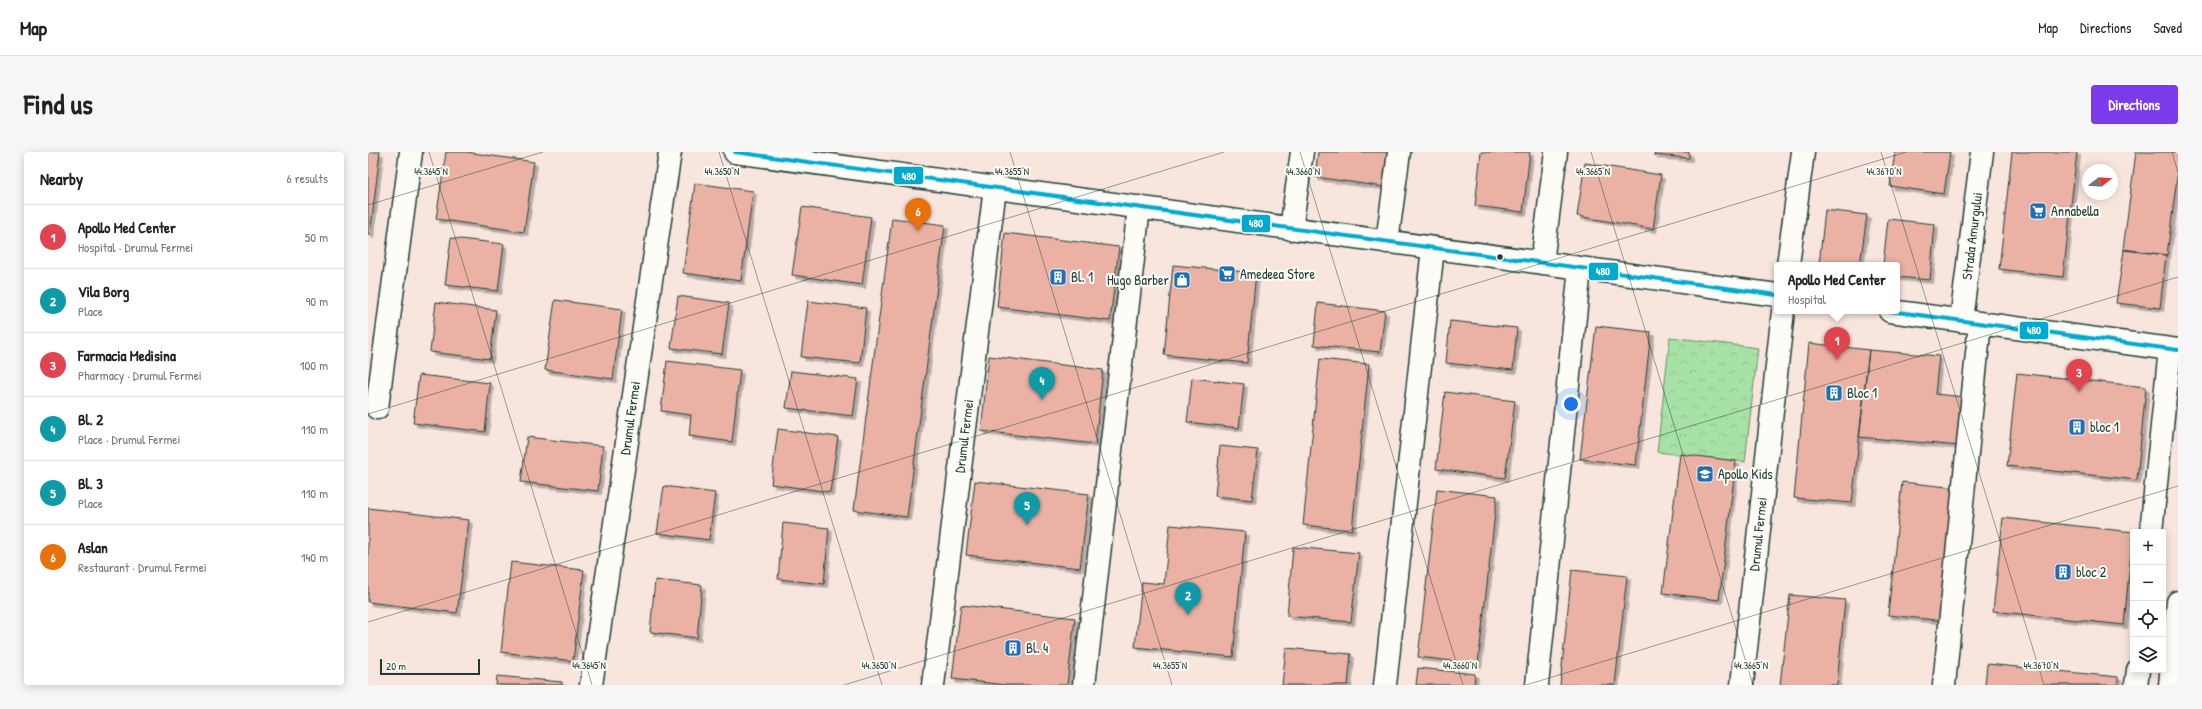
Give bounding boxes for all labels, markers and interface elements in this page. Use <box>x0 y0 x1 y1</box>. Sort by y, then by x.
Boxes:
text: Map <box>20 15 47 41</box>
text: Map <box>2038 18 2058 37</box>
text: Directions <box>2080 18 2131 37</box>
text: Saved <box>2153 18 2182 37</box>
text: Find us <box>24 85 93 123</box>
button: Directions <box>2091 85 2178 124</box>
north arrow <box>2082 164 2118 200</box>
text: 44.3645°N <box>414 165 448 178</box>
text: 44.3650°N <box>705 165 739 178</box>
text: 44.3655°N <box>995 165 1029 178</box>
text: 44.3660°N <box>1286 165 1320 178</box>
text: 44.3665°N <box>1576 165 1610 178</box>
text: 44.3670°N <box>1866 165 1902 178</box>
line badge: 480 <box>893 166 924 185</box>
text: Nearby <box>40 167 83 190</box>
text: 6 results <box>287 169 328 187</box>
text: 480 <box>902 169 916 183</box>
street label: Strada Amurgului <box>1957 191 1987 281</box>
pin: 6 <box>905 198 931 231</box>
supermarket icon: Annabella <box>2028 201 2048 221</box>
place label: Annabella <box>2051 201 2099 220</box>
line badge: 480 <box>1241 214 1271 233</box>
text: 480 <box>1249 216 1263 230</box>
text: Apollo Med Center <box>78 217 176 238</box>
text: 1 <box>51 228 55 246</box>
text: 50 m <box>305 228 328 246</box>
text: Hospital · Drumul Fermei <box>78 238 193 256</box>
unlabelled marker <box>1495 252 1505 262</box>
line badge: 480 <box>1588 262 1619 281</box>
popup <box>1774 262 1900 314</box>
supermarket icon: Amedeea Store <box>1217 264 1237 284</box>
place label: Amedeea Store <box>1240 264 1316 283</box>
text: 480 <box>1596 264 1610 278</box>
building icon: Bl. 1 <box>1048 267 1068 287</box>
place label: Bl. 1 <box>1071 267 1093 286</box>
text: Apollo Med Center <box>1788 269 1886 290</box>
place label: Hugo Barber <box>1107 270 1170 290</box>
shop icon: Hugo Barber <box>1172 270 1192 290</box>
text: Vila Borg <box>78 281 129 302</box>
text: Hospital <box>1788 290 1826 308</box>
text: 2 <box>50 292 56 310</box>
text: 90 m <box>306 292 328 310</box>
text: Place <box>78 302 103 320</box>
line badge: 480 <box>2019 321 2049 340</box>
text: 480 <box>2027 323 2041 337</box>
pin: 1 <box>1824 327 1850 360</box>
text: Farmacia Medisina <box>78 345 176 366</box>
text: 3 <box>50 356 56 374</box>
text: 100 m <box>300 356 328 374</box>
pin: 3 <box>2066 359 2092 392</box>
text: Pharmacy · Drumul Fermei <box>78 366 202 384</box>
pin: 4 <box>1029 367 1055 400</box>
street label: Drumul Fermei <box>615 380 644 456</box>
building icon: Bloc 1 <box>1824 383 1844 403</box>
place label: Bloc 1 <box>1847 383 1877 402</box>
your location <box>1561 394 1581 414</box>
street label: Drumul Fermei <box>950 398 977 474</box>
text: Bl. 2 <box>78 409 103 430</box>
building icon: bloc 1 <box>2067 417 2087 437</box>
place label: bloc 1 <box>2090 417 2119 436</box>
text: 4 <box>51 420 55 438</box>
text: 110 m <box>301 420 328 438</box>
text: Place · Drumul Fermei <box>78 430 180 448</box>
school or university icon: Apollo Kids <box>1695 464 1715 484</box>
place label: Apollo Kids <box>1718 464 1773 484</box>
text: Bl. 3 <box>78 473 103 494</box>
text: 5 <box>50 484 56 502</box>
text: 110 m <box>301 484 328 502</box>
pin: 5 <box>1014 492 1040 525</box>
text: Place <box>78 494 103 512</box>
street label: Drumul Fermei <box>1744 496 1771 572</box>
map controls <box>2130 529 2166 673</box>
button: + <box>2130 529 2166 565</box>
text: Aslan <box>78 537 108 558</box>
text: 6 <box>50 548 56 566</box>
text: 140 m <box>301 548 328 566</box>
text: Restaurant · Drumul Fermei <box>78 558 207 576</box>
building icon: bloc 2 <box>2053 562 2073 582</box>
place label: bloc 2 <box>2076 562 2107 581</box>
button: − <box>2130 565 2166 601</box>
pin: 2 <box>1175 582 1201 615</box>
button: locate <box>2130 601 2166 637</box>
button: layers <box>2130 637 2166 673</box>
building icon: Bl. 4 <box>1003 638 1023 658</box>
place label: Bl. 4 <box>1026 638 1048 657</box>
scale bar <box>380 657 480 676</box>
text: 20 m <box>386 659 406 673</box>
text: 44.3645°N <box>572 659 606 672</box>
text: 44.3650°N <box>862 659 896 672</box>
text: 44.3655°N <box>1153 659 1187 672</box>
text: 44.3660°N <box>1443 659 1477 672</box>
text: 44.3665°N <box>1734 659 1768 672</box>
text: 44.3670°N <box>2023 659 2059 672</box>

